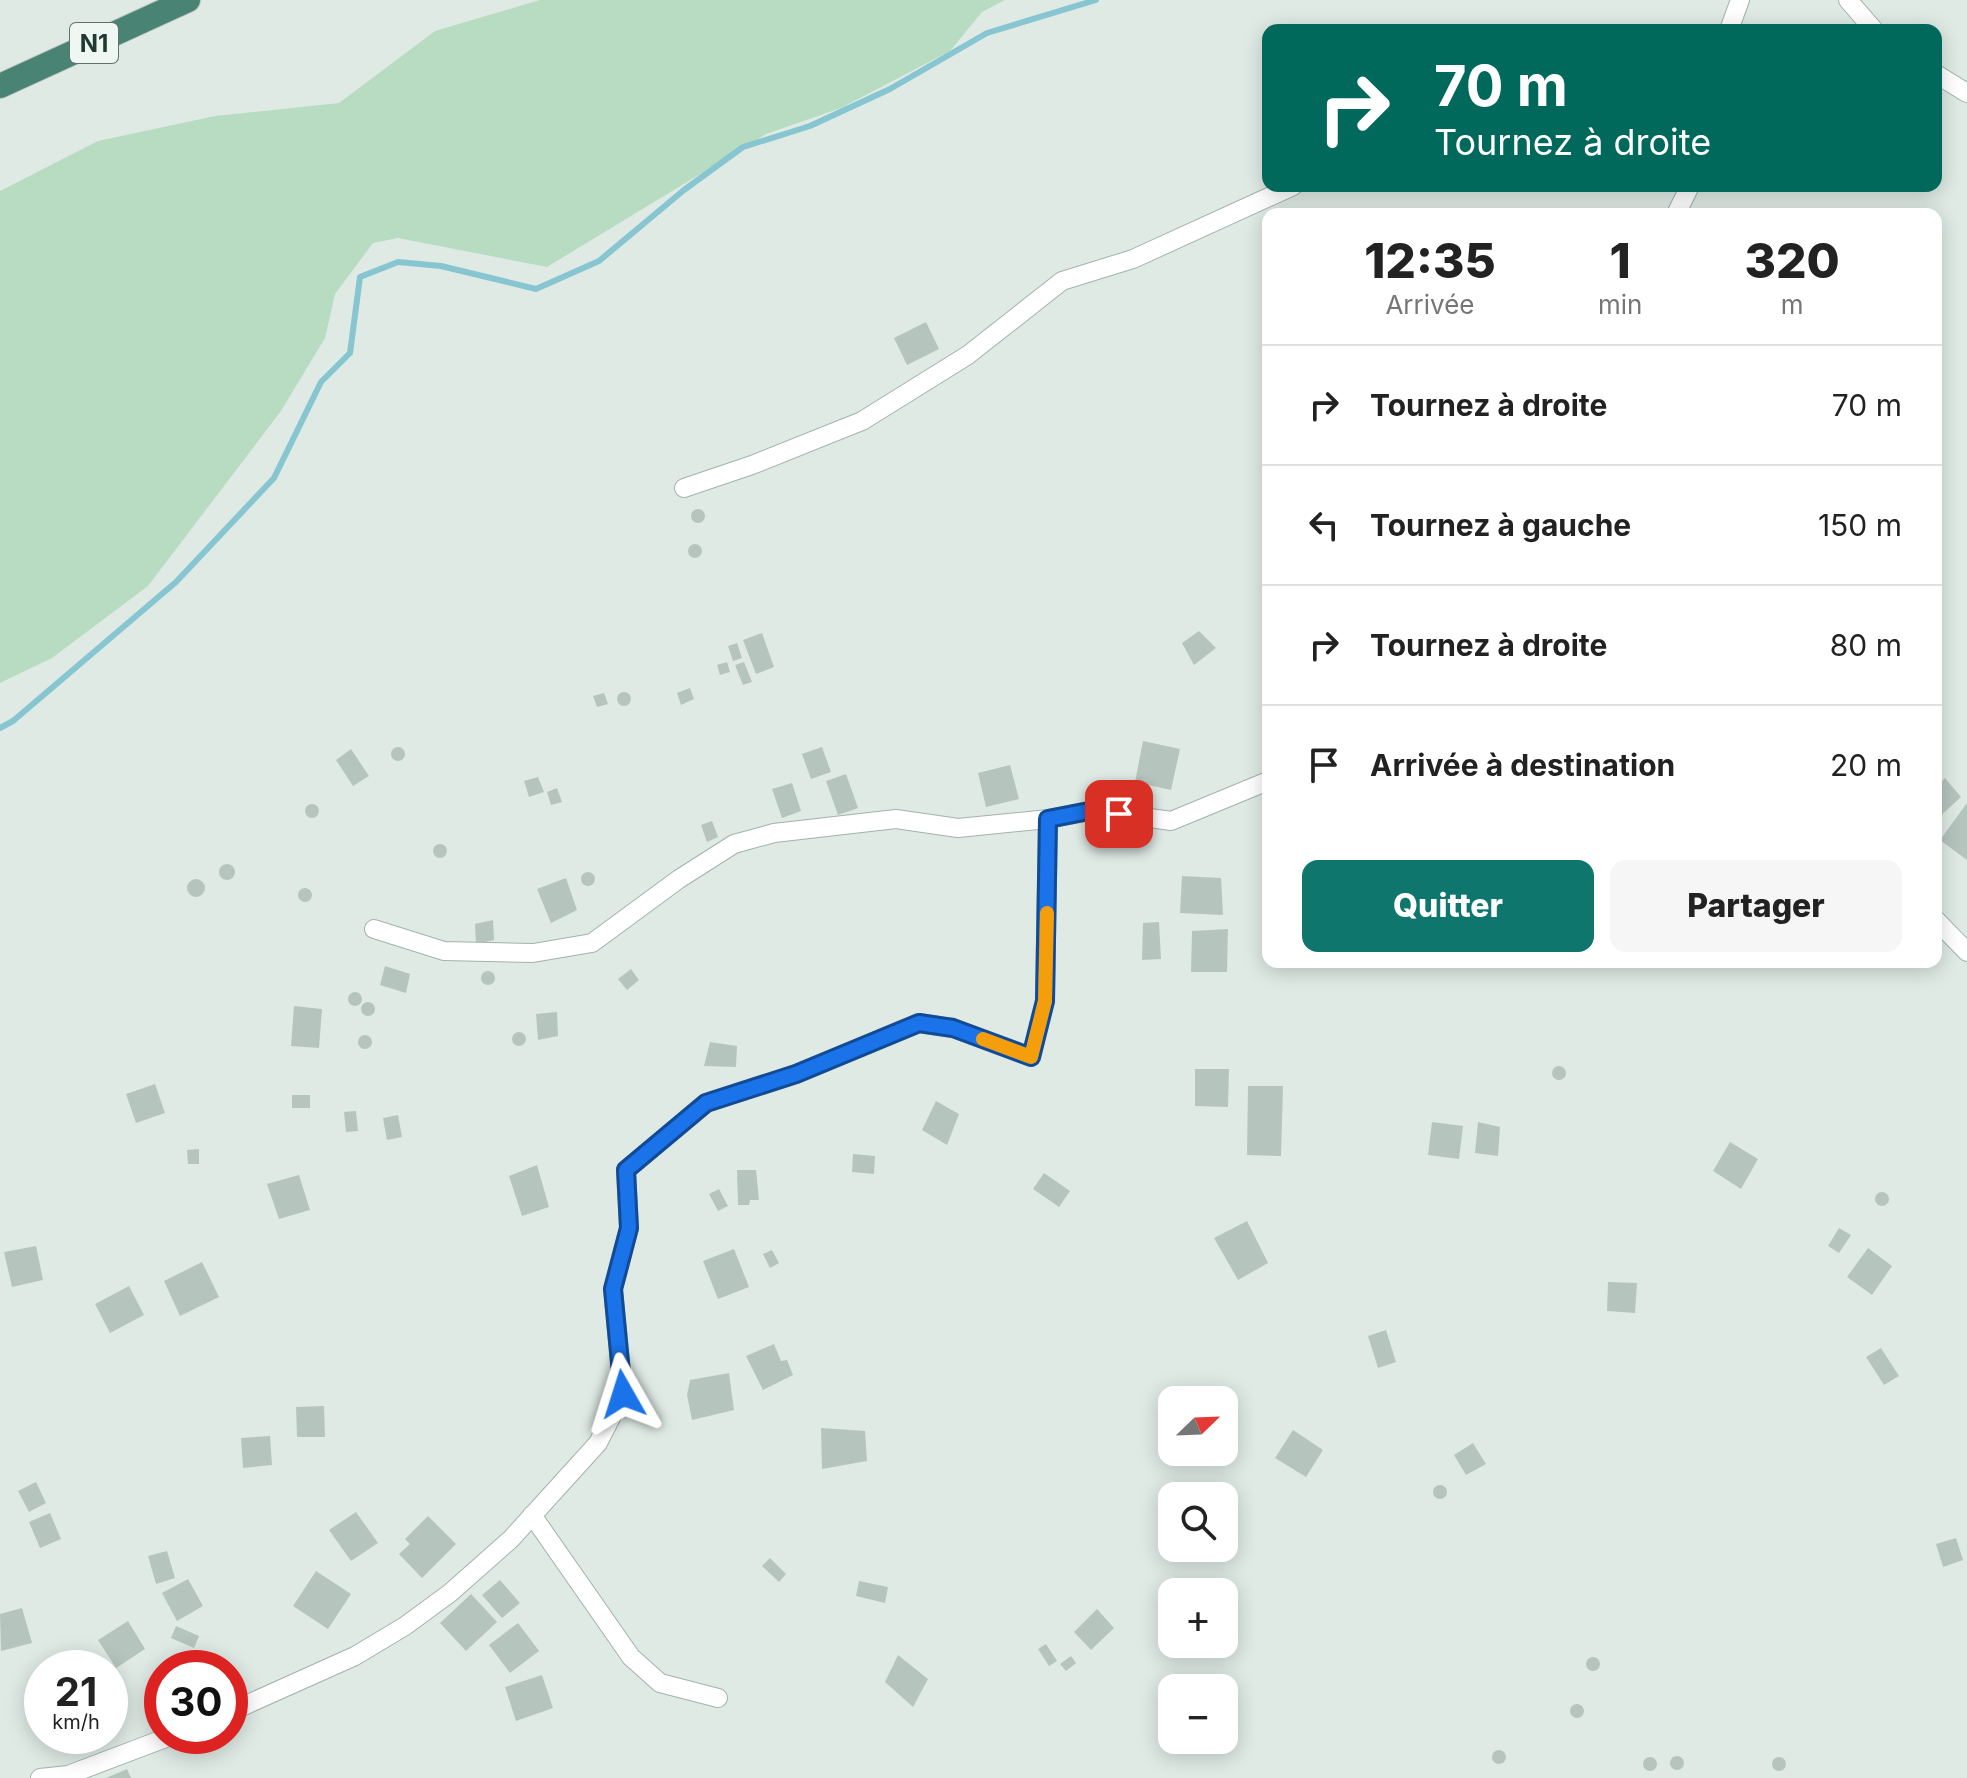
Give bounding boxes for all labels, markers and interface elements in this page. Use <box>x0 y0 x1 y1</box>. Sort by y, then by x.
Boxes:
road number: N1 <box>70 23 118 63</box>
text: 70 m <box>1434 52 1568 120</box>
icon: right <box>1302 56 1406 160</box>
text: Tournez à droite <box>1434 120 1711 164</box>
text: 12:35 <box>1364 231 1496 290</box>
text: 1 <box>1610 231 1631 290</box>
text: 320 <box>1744 231 1840 290</box>
text: Arrivée <box>1385 289 1474 320</box>
text: min <box>1598 289 1642 320</box>
text: m <box>1781 289 1804 320</box>
icon: right <box>1302 383 1346 427</box>
text: Tournez à droite <box>1370 387 1607 423</box>
text: 70 m <box>1832 387 1902 423</box>
icon: left <box>1302 503 1346 547</box>
text: Tournez à gauche <box>1370 507 1631 543</box>
text: 150 m <box>1818 507 1902 543</box>
icon: right <box>1302 623 1346 667</box>
text: Tournez à droite <box>1370 627 1607 663</box>
text: 80 m <box>1830 627 1902 663</box>
icon: arrive <box>1302 743 1346 787</box>
text: Arrivée à destination <box>1370 747 1675 783</box>
text: 20 m <box>1830 747 1902 783</box>
pin <box>1085 780 1153 848</box>
icon: arrive <box>1097 792 1141 836</box>
button: Quitter <box>1302 860 1594 952</box>
button: Partager <box>1610 860 1902 952</box>
position arrow <box>581 1352 665 1436</box>
north arrow <box>1158 1386 1238 1466</box>
map controls <box>1158 1386 1238 1754</box>
button: search <box>1158 1482 1238 1562</box>
button: + <box>1158 1578 1238 1658</box>
speed limit sign: 30 <box>144 1650 248 1754</box>
text: 21 <box>55 1667 97 1716</box>
button: − <box>1158 1674 1238 1754</box>
text: km/h <box>52 1710 100 1734</box>

